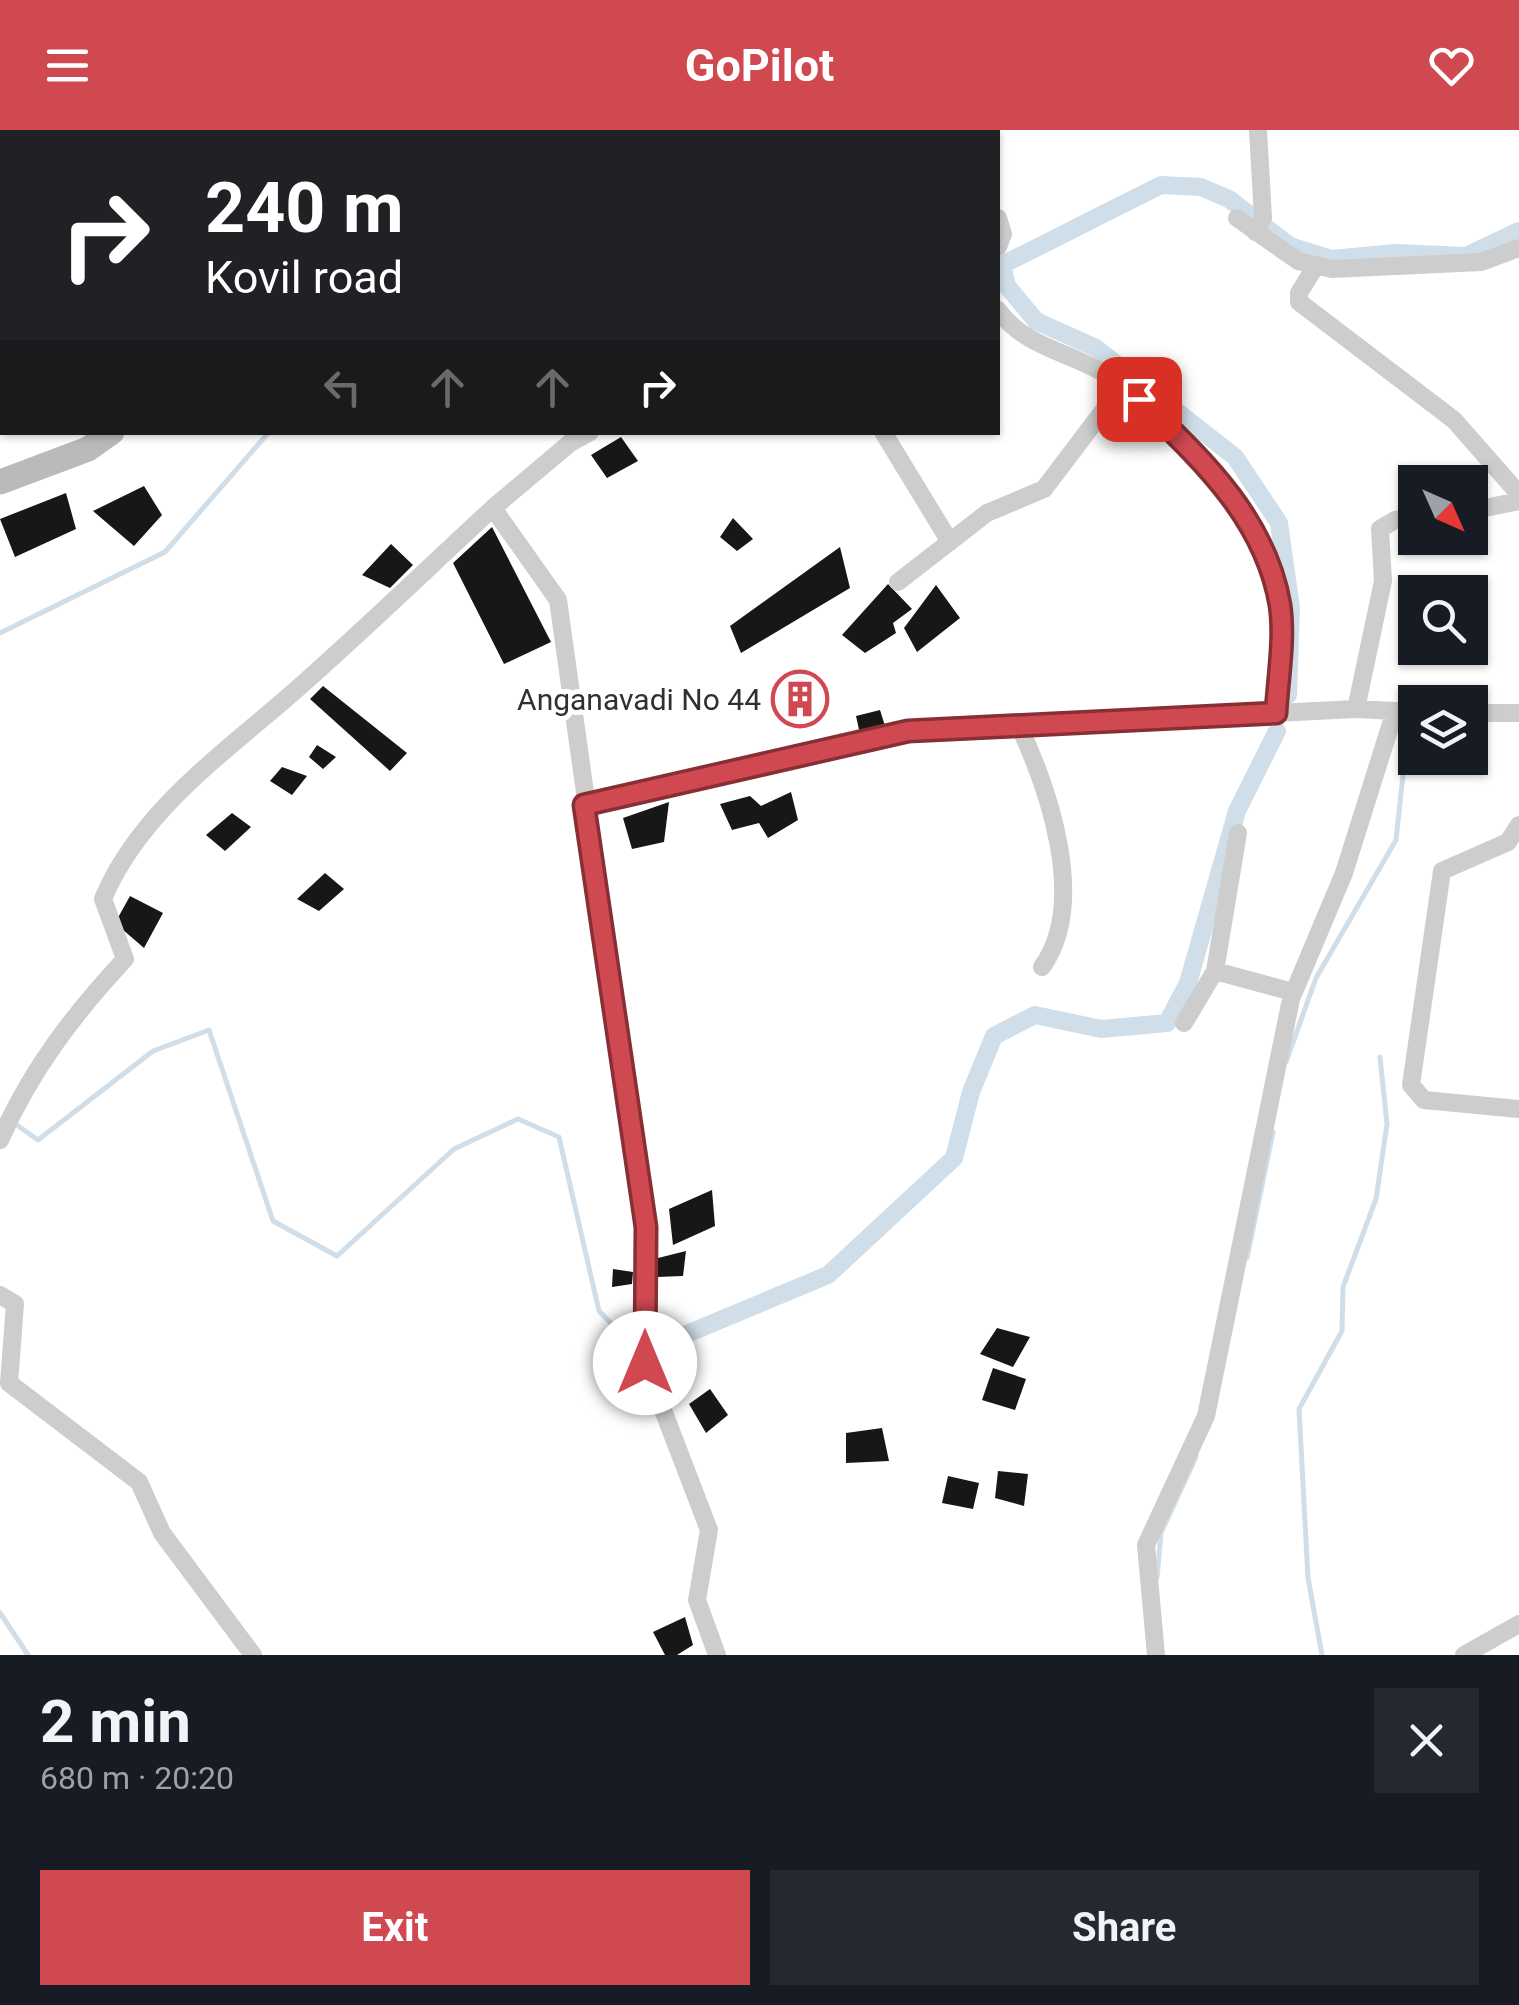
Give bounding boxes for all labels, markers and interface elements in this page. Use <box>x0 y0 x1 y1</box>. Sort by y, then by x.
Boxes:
icon: menu <box>40 38 95 93</box>
icon: heart <box>1424 38 1479 93</box>
text: GoPilot <box>685 39 834 92</box>
text: 240 m <box>205 167 404 249</box>
icon: right <box>40 170 170 300</box>
text: Kovil road <box>205 251 403 304</box>
pin <box>1097 357 1182 442</box>
icon: left <box>315 360 370 415</box>
icon: ahead <box>420 360 475 415</box>
icon: ahead <box>525 360 580 415</box>
icon: right <box>630 360 685 415</box>
icon: arrive <box>1112 372 1167 427</box>
north arrow <box>1398 465 1488 555</box>
map controls <box>1398 465 1488 775</box>
button: search <box>1398 575 1488 665</box>
building icon: Anganavadi No 44 <box>770 669 830 729</box>
place label: Anganavadi No 44 <box>517 682 761 717</box>
button: layers <box>1398 685 1488 775</box>
position arrow <box>593 1311 697 1415</box>
text: 2 min <box>40 1686 191 1757</box>
button: close <box>1374 1688 1479 1793</box>
text: 680 m · 20:20 <box>40 1759 234 1797</box>
button: Exit <box>40 1870 750 1985</box>
button: Share <box>770 1870 1479 1985</box>

